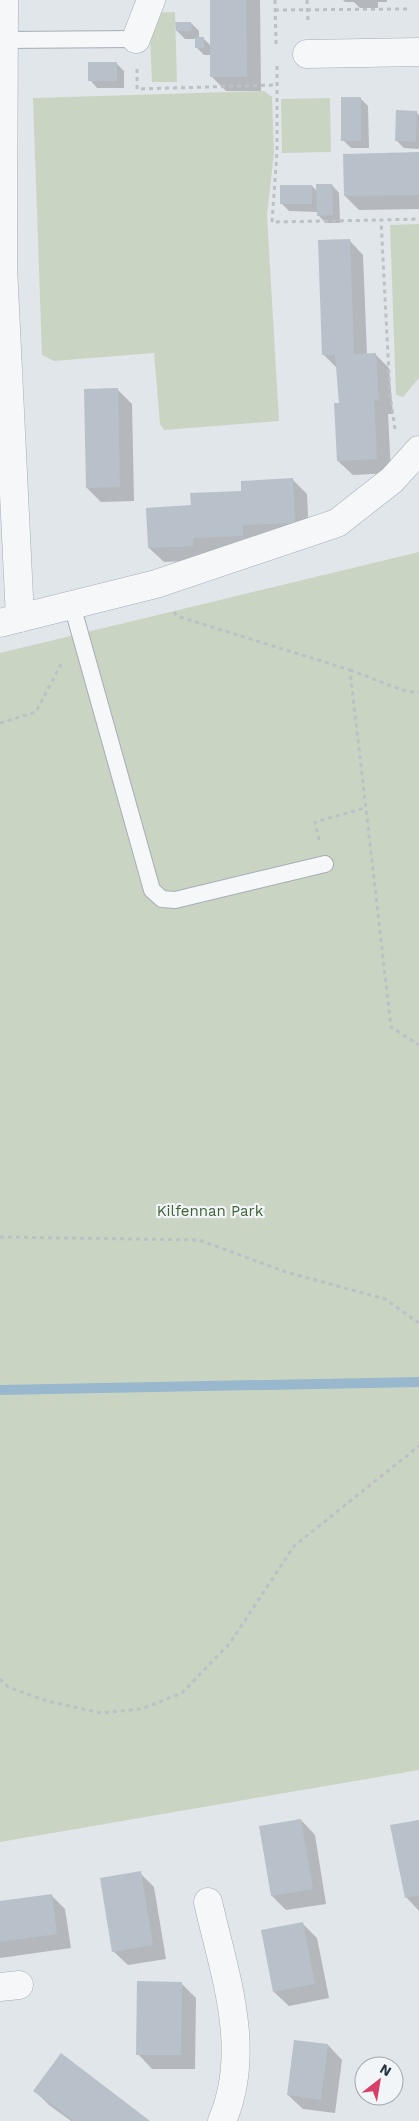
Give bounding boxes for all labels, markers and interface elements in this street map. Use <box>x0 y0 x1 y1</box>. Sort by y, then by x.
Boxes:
park label: Kilfennan Park <box>157 1202 264 1220</box>
north arrow <box>354 2056 404 2106</box>
text: N <box>377 2060 394 2079</box>

